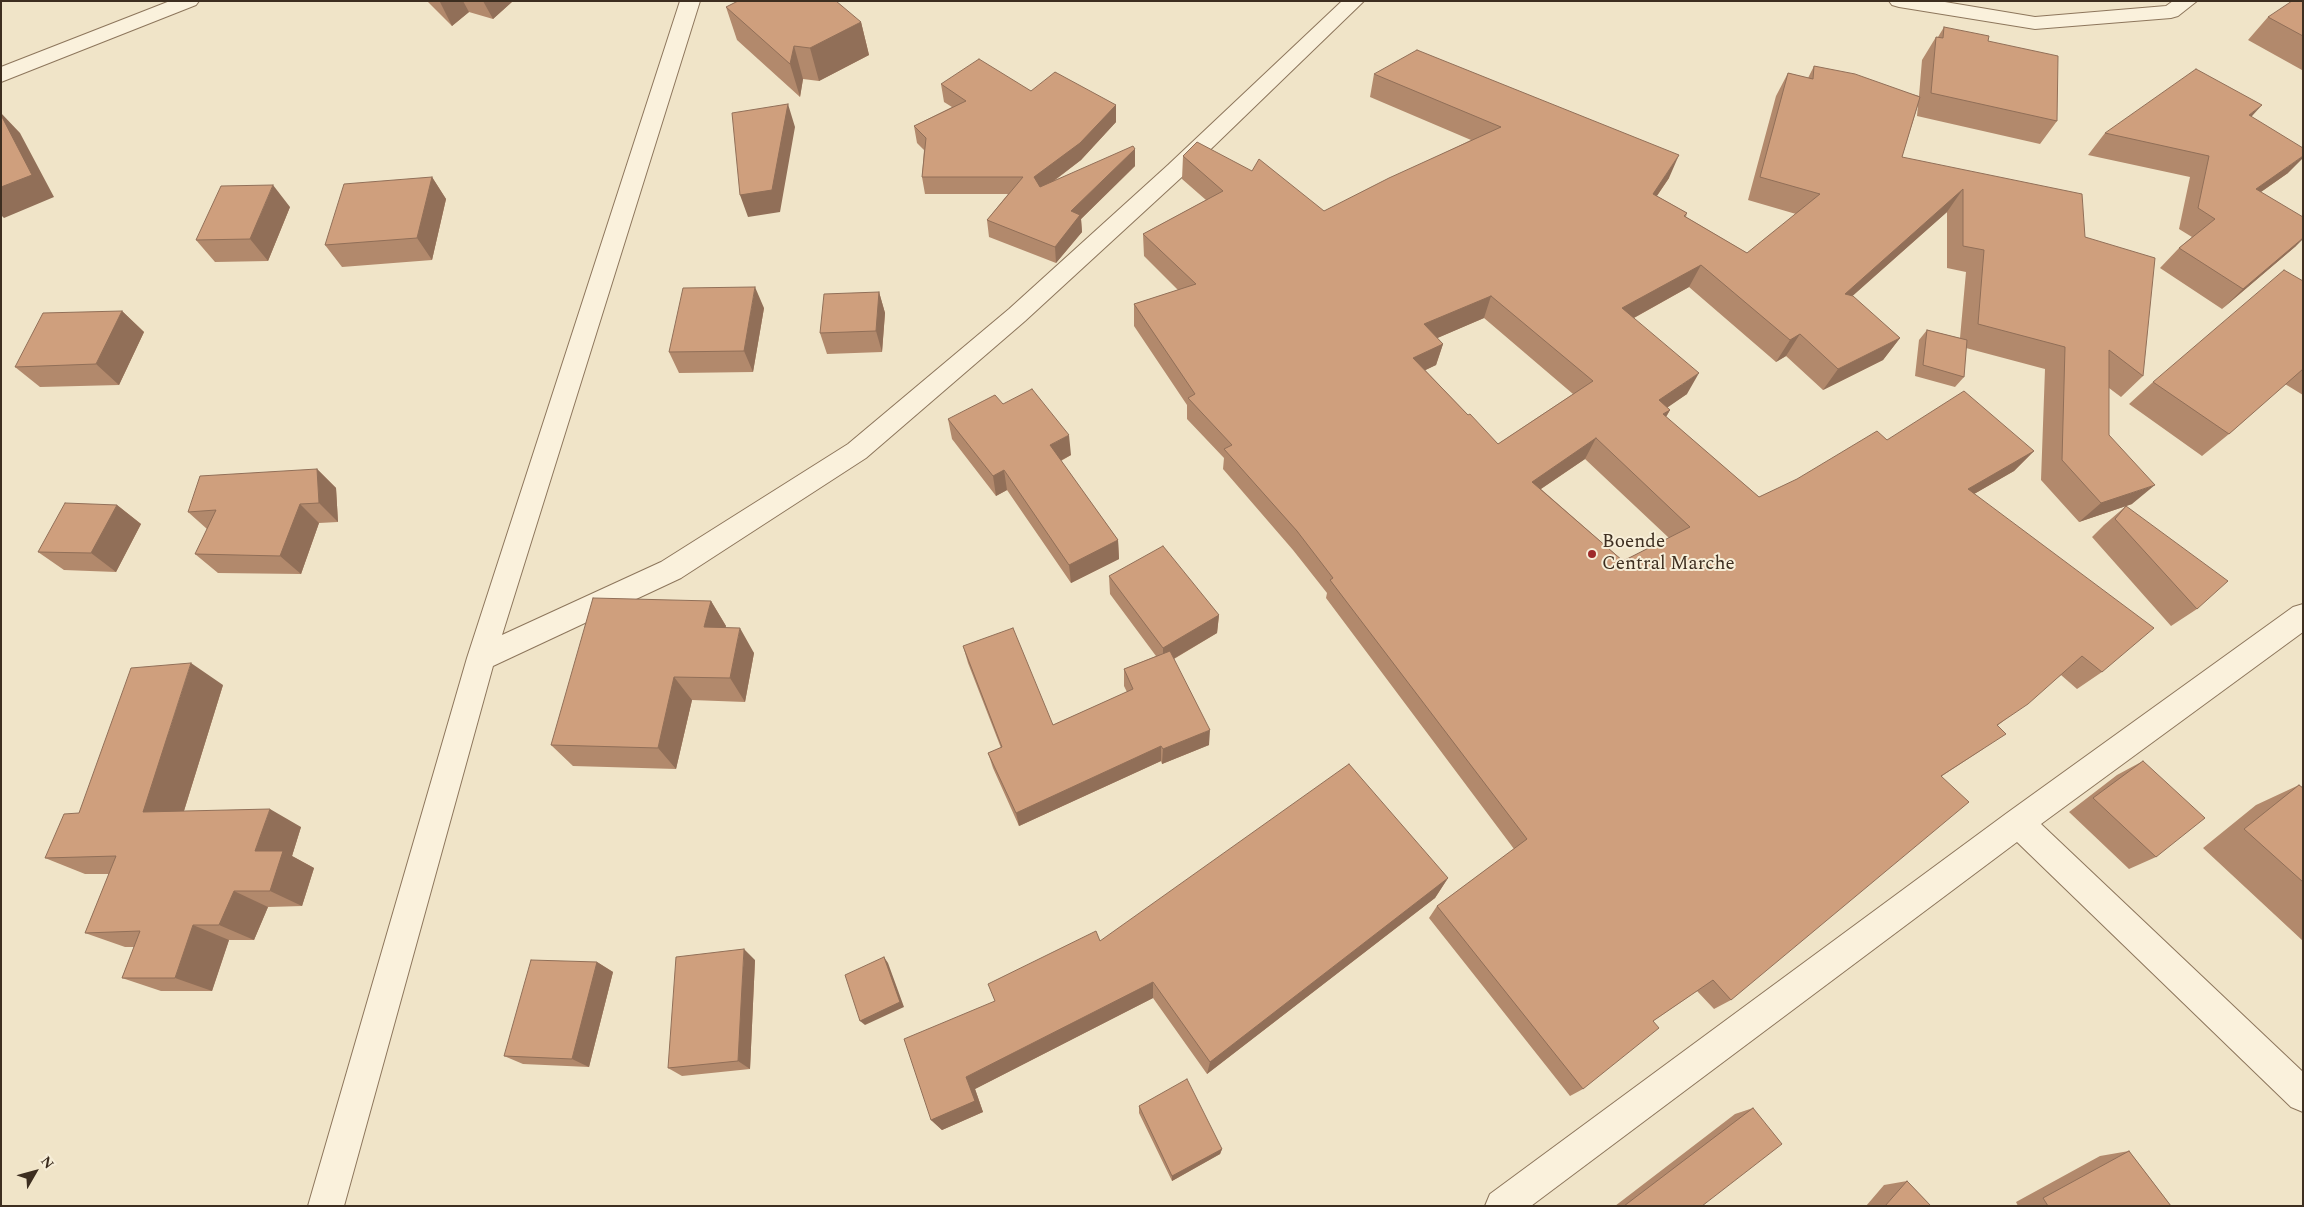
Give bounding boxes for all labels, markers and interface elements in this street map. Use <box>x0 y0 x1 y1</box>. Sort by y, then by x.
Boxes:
place label: Boende Central Marche <box>1602 532 1735 576</box>
marker: Boende Central Marche <box>1586 548 1598 560</box>
north arrow <box>10 1147 60 1197</box>
text: N <box>35 1151 59 1173</box>

